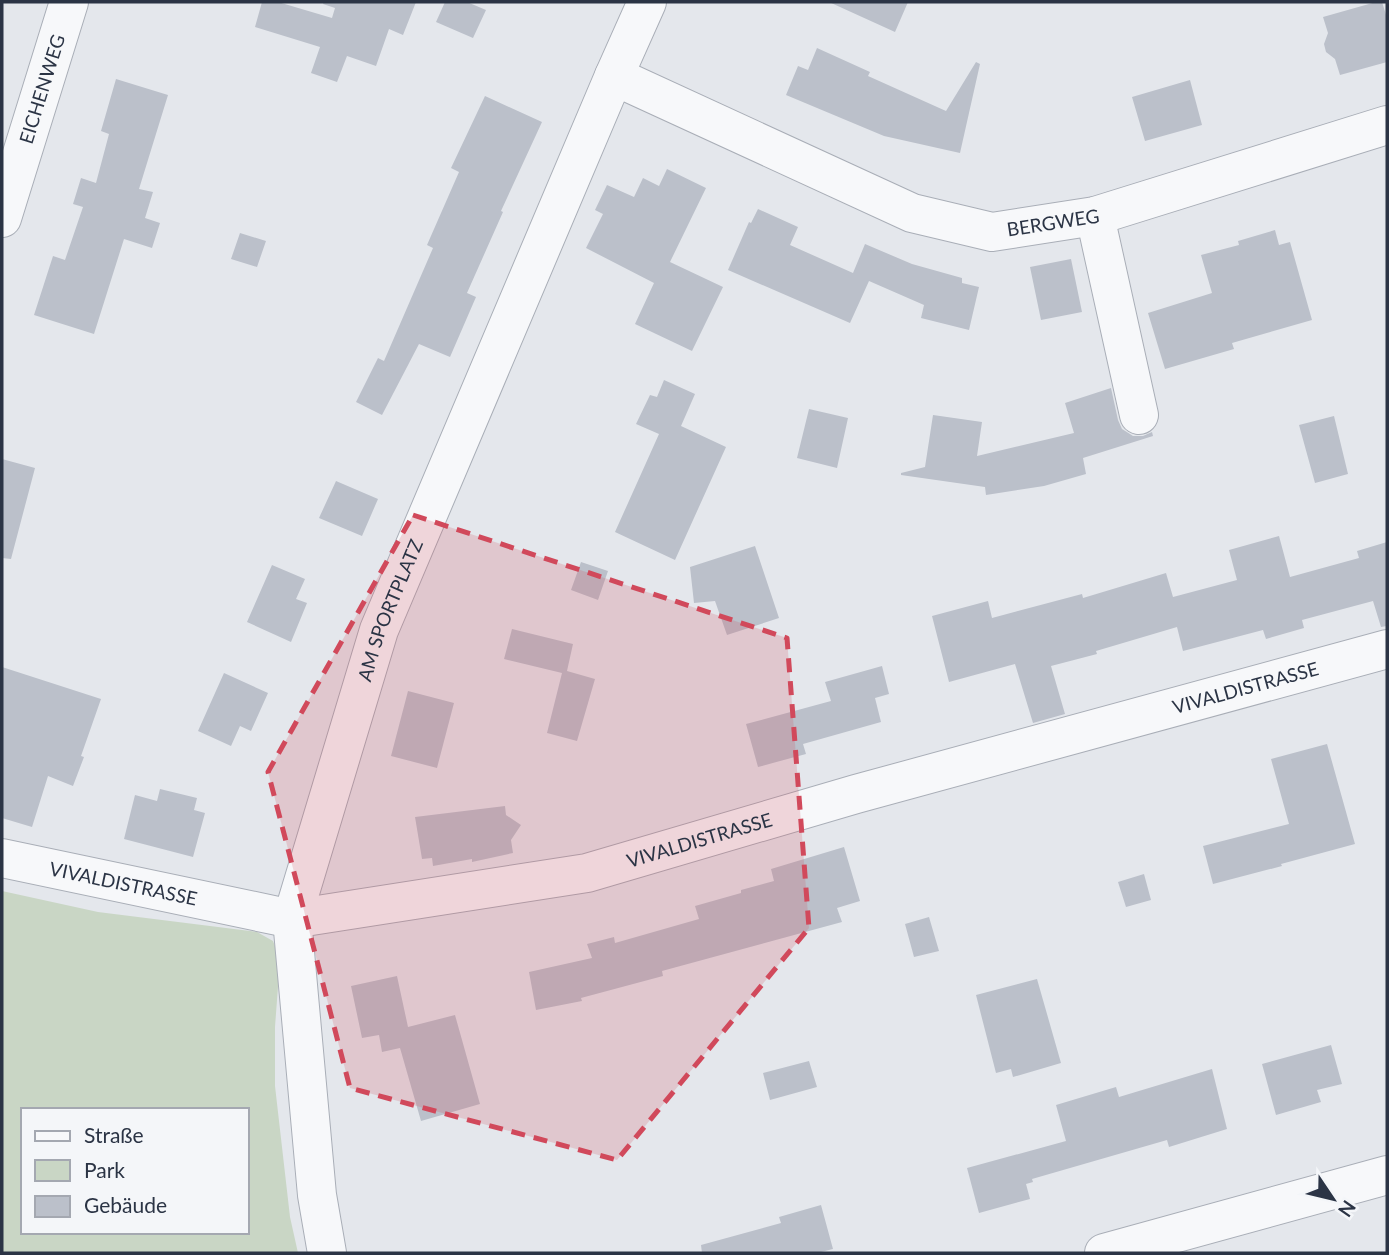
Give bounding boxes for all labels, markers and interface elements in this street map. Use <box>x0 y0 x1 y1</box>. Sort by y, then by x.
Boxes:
street label: EICHENWEG <box>14 31 69 146</box>
street label: BERGWEG <box>1005 204 1101 241</box>
street label: AM SPORTPLATZ <box>352 536 427 684</box>
street label: VIVALDISTRASSE <box>1170 656 1321 718</box>
street label: VIVALDISTRASSE <box>624 807 775 872</box>
street label: VIVALDISTRASSE <box>47 856 199 910</box>
legend <box>21 1108 248 1234</box>
text: Straße <box>84 1122 144 1147</box>
text: Park <box>84 1157 125 1182</box>
north arrow <box>1298 1164 1368 1234</box>
text: Gebäude <box>84 1192 167 1217</box>
text: N <box>1334 1196 1361 1222</box>

